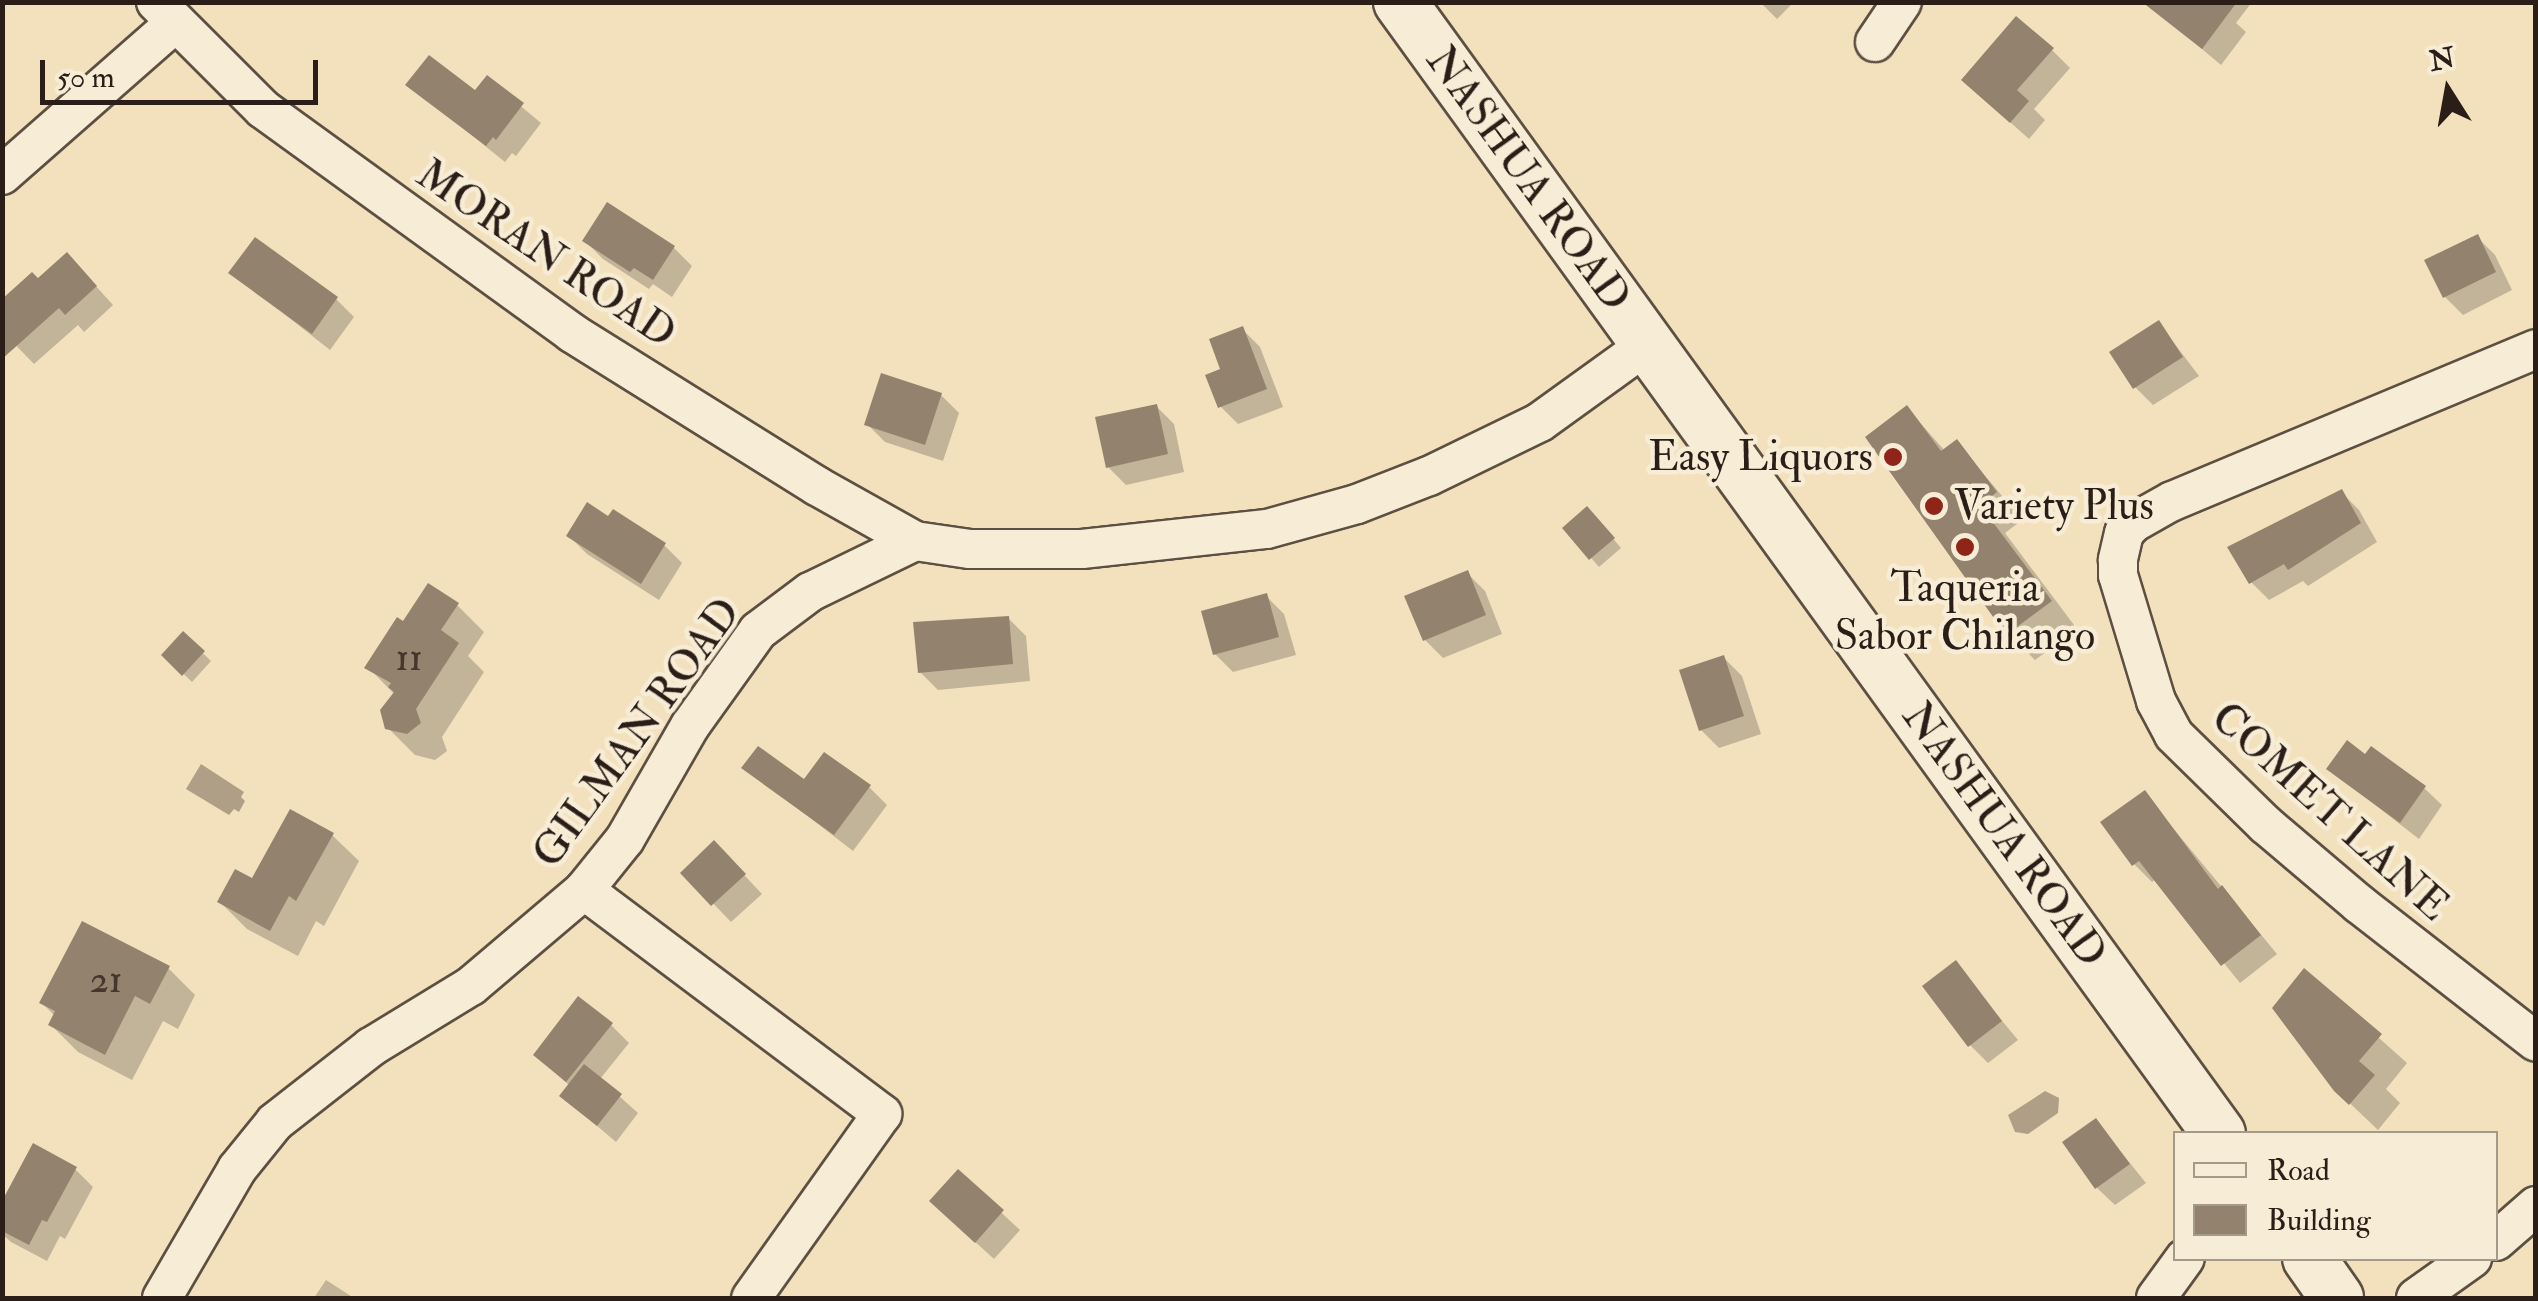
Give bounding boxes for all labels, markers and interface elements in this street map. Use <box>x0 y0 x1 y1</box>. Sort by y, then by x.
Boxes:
street label: NASHUA ROAD <box>1415 37 1641 321</box>
scale bar <box>45 40 322 102</box>
north arrow <box>2398 40 2498 140</box>
text: N <box>2427 40 2458 80</box>
text: 50 m <box>57 59 115 96</box>
street label: MORAN ROAD <box>407 149 685 359</box>
place label: Easy Liquors <box>1649 432 1873 482</box>
marker: Easy Liquors <box>1882 446 1904 468</box>
place label: Variety Plus <box>1954 481 2154 531</box>
marker: Variety Plus <box>1923 495 1945 517</box>
marker: Taqueria Sabor Chilango <box>1954 536 1976 558</box>
place label: Taqueria Sabor Chilango <box>1835 563 2095 661</box>
street label: GILMAN ROAD <box>522 589 752 877</box>
house number: 11 <box>395 636 423 682</box>
street label: NASHUA ROAD <box>1891 693 2117 977</box>
street label: COMET LANE <box>2201 693 2459 931</box>
house number: 21 <box>90 958 122 1004</box>
legend <box>2173 1131 2498 1261</box>
text: Road <box>2267 1152 2330 1189</box>
text: Building <box>2267 1202 2371 1239</box>

